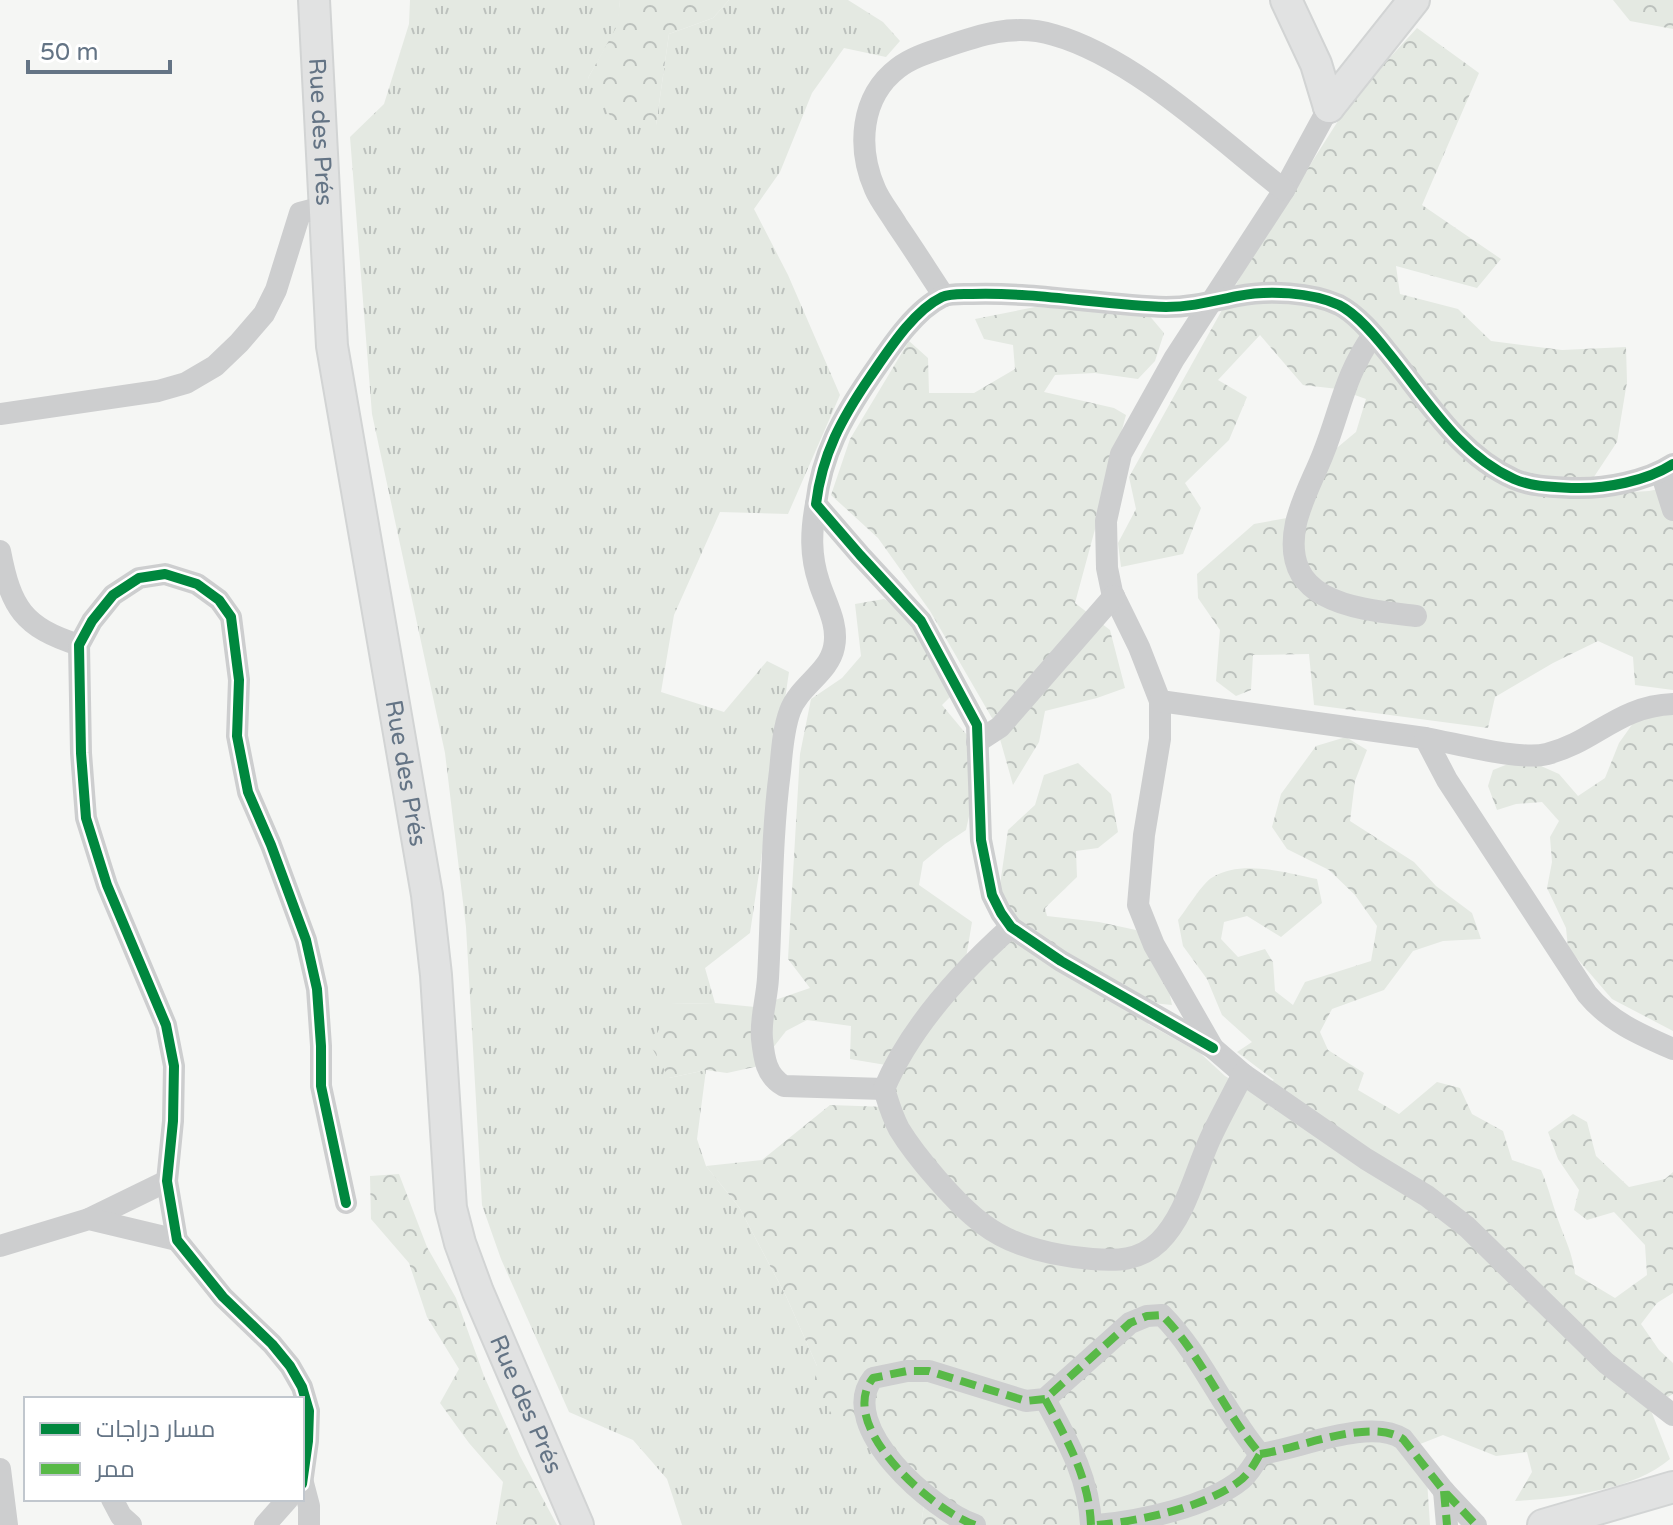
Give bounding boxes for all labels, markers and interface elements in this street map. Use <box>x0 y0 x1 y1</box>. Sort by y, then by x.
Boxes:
scale bar <box>28 24 170 74</box>
text: 50 m <box>40 38 98 67</box>
street label: Rue des Prés <box>303 57 339 206</box>
street label: Rue des Prés <box>379 698 433 849</box>
street label: Rue des Prés <box>484 1330 569 1478</box>
legend <box>24 1397 304 1501</box>
text: مسار دراجات <box>96 1415 215 1444</box>
text: ممر <box>94 1455 135 1484</box>

